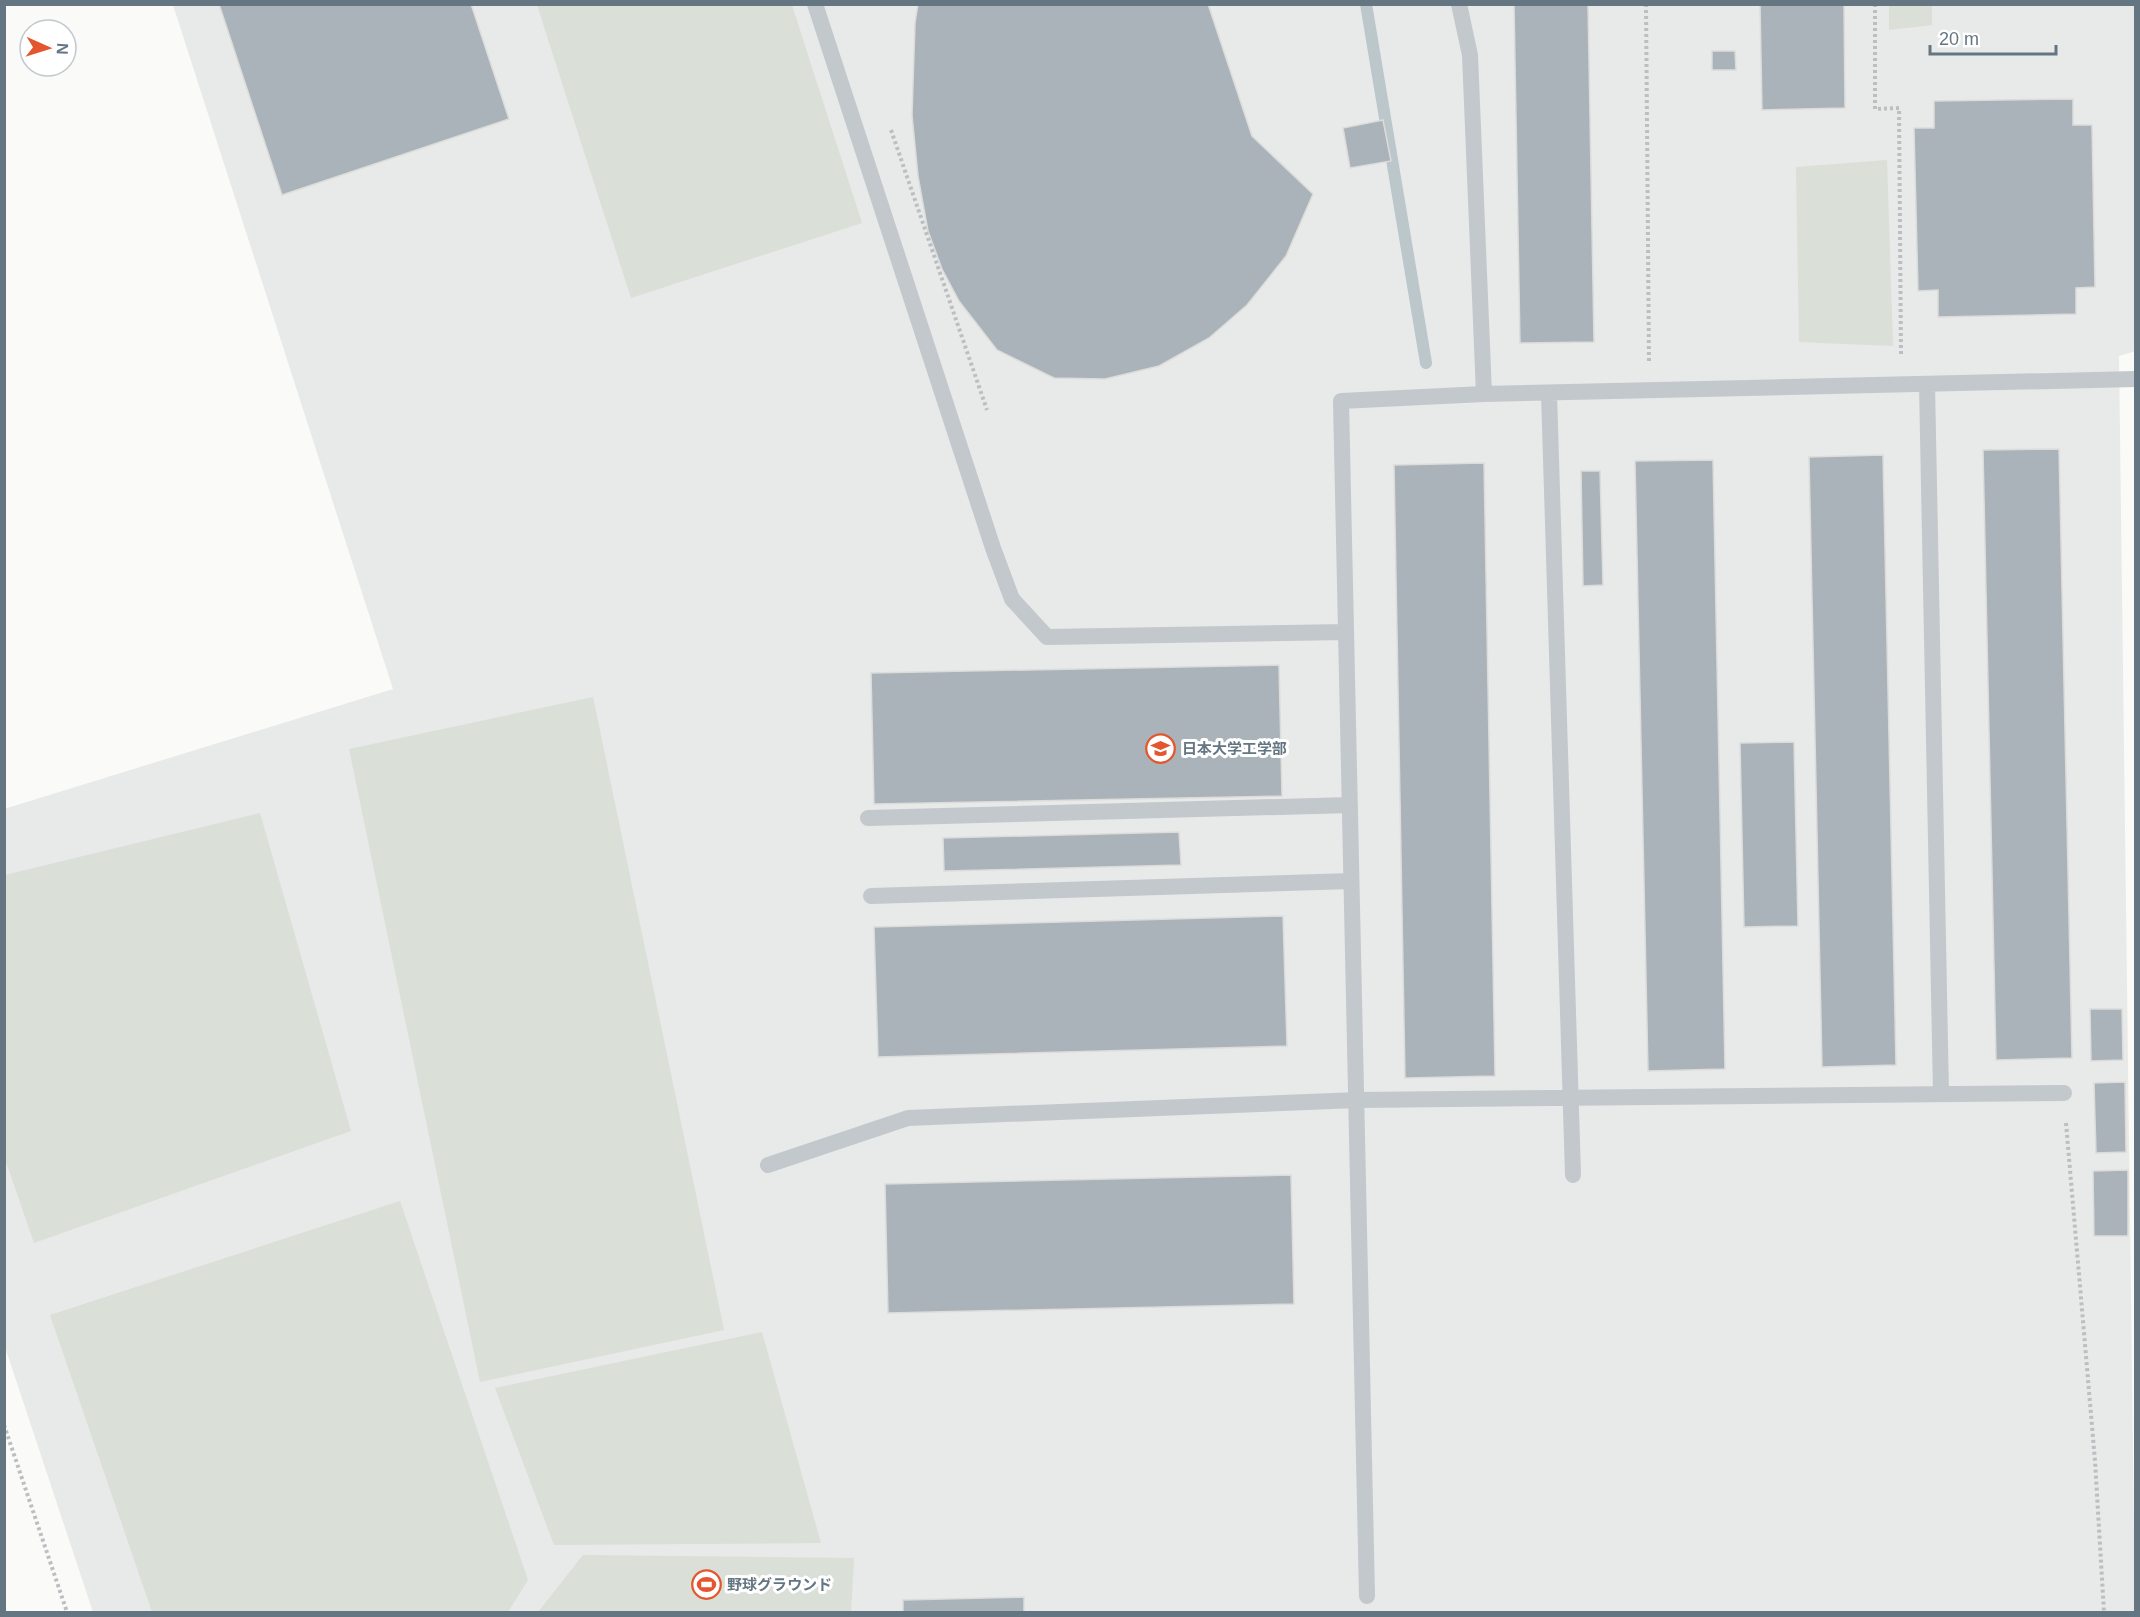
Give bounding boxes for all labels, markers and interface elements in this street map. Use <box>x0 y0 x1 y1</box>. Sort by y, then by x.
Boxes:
north arrow <box>18 18 78 78</box>
scale bar <box>1930 18 2056 56</box>
text: 20 m <box>1939 29 1979 49</box>
text: N <box>54 43 71 55</box>
school or university icon: 日本大学工学部 <box>1145 733 1177 765</box>
place label: 日本大学工学部 <box>1182 740 1287 757</box>
sports icon: 野球グラウンド <box>690 1569 722 1601</box>
place label: 野球グラウンド <box>727 1576 832 1593</box>

